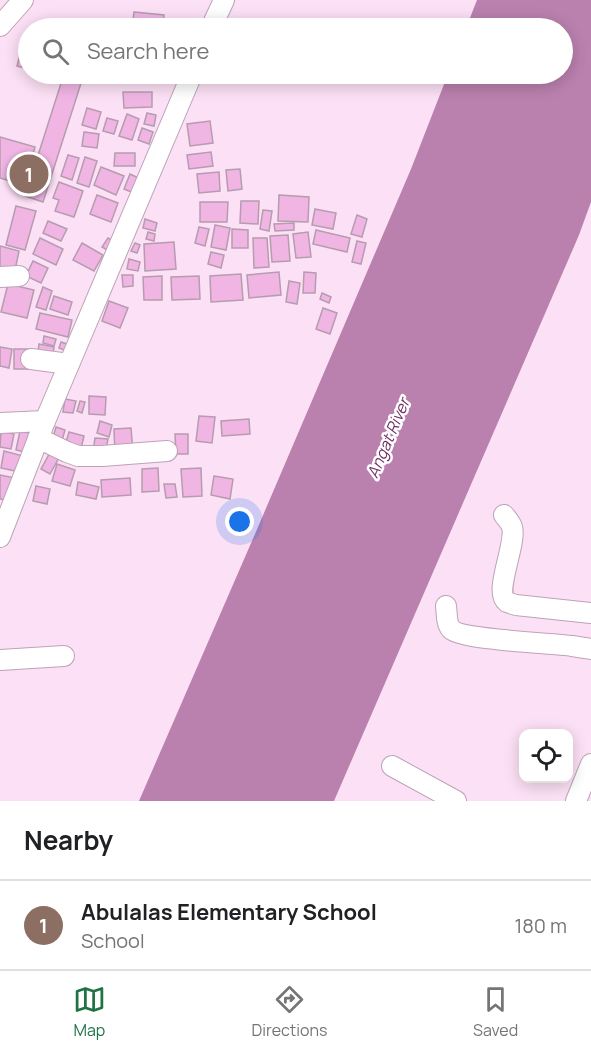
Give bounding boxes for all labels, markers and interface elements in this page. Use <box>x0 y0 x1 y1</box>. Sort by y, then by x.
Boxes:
search box <box>18 18 573 84</box>
icon: search <box>39 35 72 68</box>
text: Search here <box>87 36 209 66</box>
pin: 1 <box>9 152 48 196</box>
water label: Angat River <box>361 393 415 481</box>
your location <box>225 507 254 536</box>
map controls <box>519 729 573 783</box>
button: locate <box>519 729 573 783</box>
text: Nearby <box>24 822 113 858</box>
text: Abulalas Elementary School <box>81 897 377 927</box>
text: 1 <box>39 912 48 939</box>
text: 180 m <box>514 912 567 939</box>
text: School <box>81 927 145 954</box>
tab: Map <box>73 983 106 1041</box>
tab: Directions <box>252 983 327 1041</box>
tab: Saved <box>473 983 518 1041</box>

